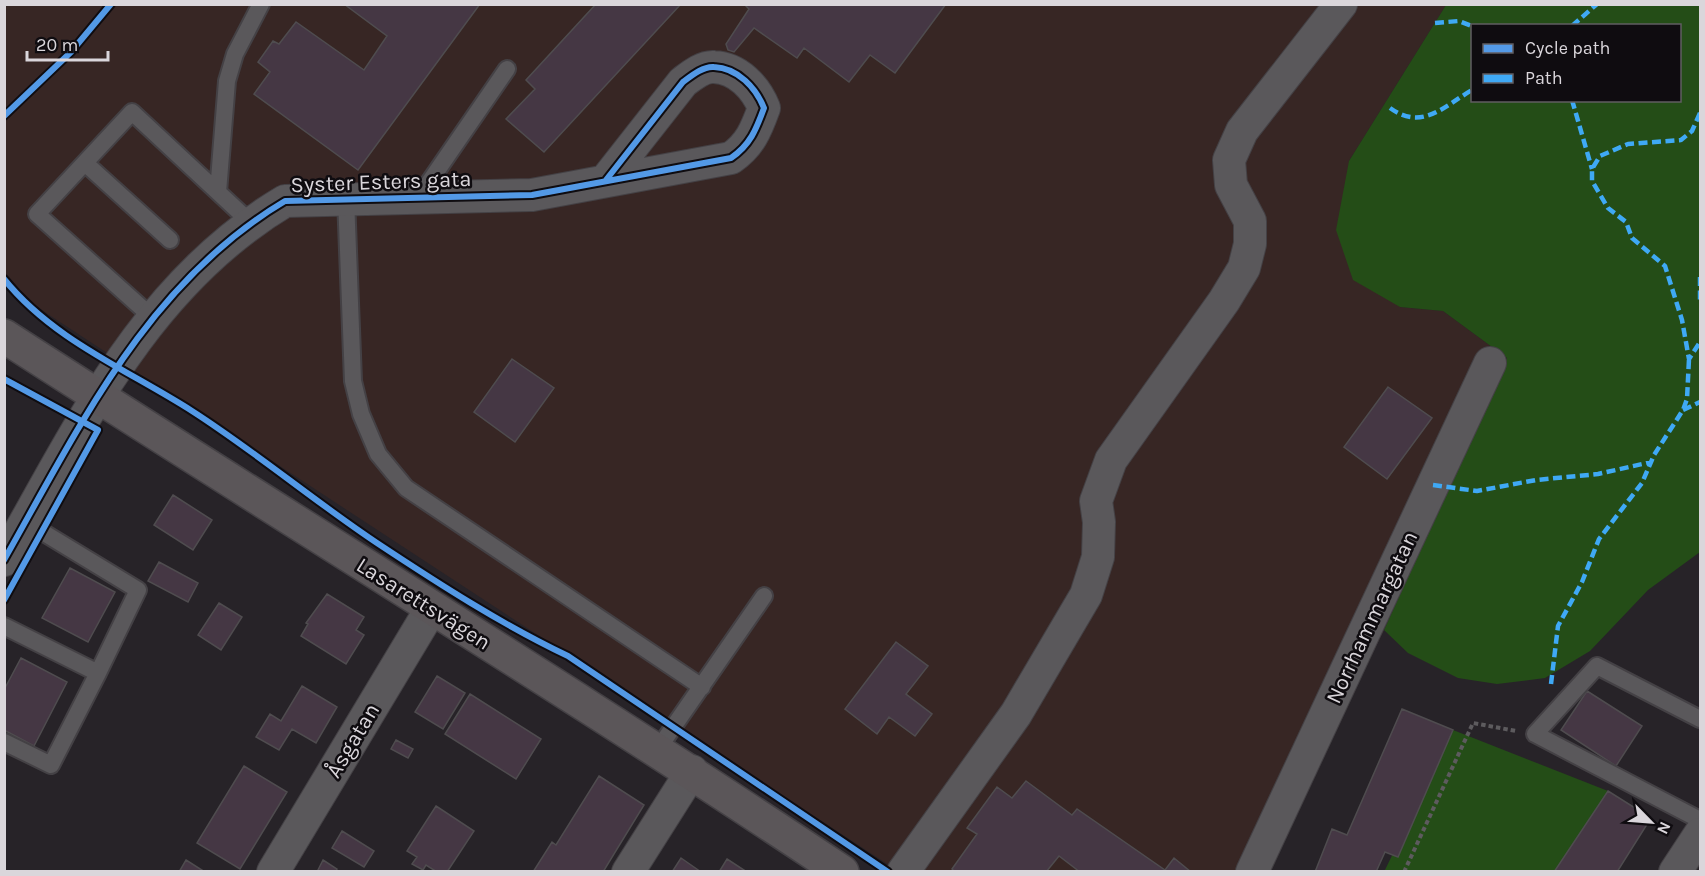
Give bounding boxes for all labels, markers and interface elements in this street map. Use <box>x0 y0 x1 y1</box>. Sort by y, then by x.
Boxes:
scale bar <box>27 24 108 62</box>
legend <box>1471 24 1681 102</box>
text: 20 m <box>36 34 78 56</box>
text: Cycle path <box>1525 37 1610 59</box>
text: Path <box>1525 67 1563 89</box>
street label: Syster Esters gata <box>290 166 472 198</box>
street label: Norrhammargatan <box>1321 527 1423 708</box>
street label: Lasarettsvägen <box>351 552 495 656</box>
street label: Åsgatan <box>320 698 385 783</box>
north arrow <box>1621 792 1681 852</box>
text: N <box>1653 819 1675 837</box>

